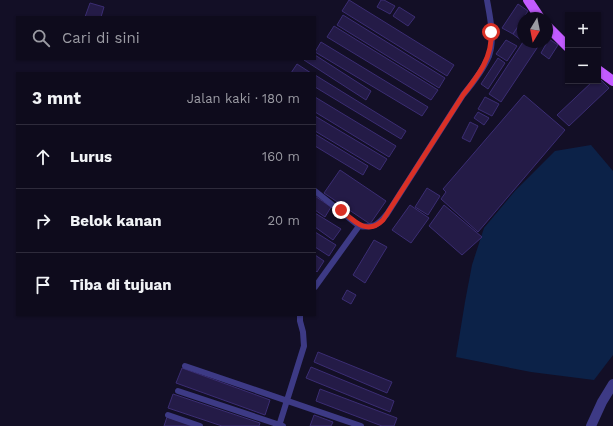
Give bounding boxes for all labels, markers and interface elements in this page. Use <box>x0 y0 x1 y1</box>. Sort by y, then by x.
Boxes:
north arrow <box>517 12 553 48</box>
map controls <box>565 12 601 84</box>
button: + <box>565 12 601 48</box>
search box <box>16 16 316 60</box>
route start <box>482 23 500 41</box>
icon: search <box>30 27 52 49</box>
text: Cari di sini <box>62 29 140 47</box>
button: − <box>565 48 601 84</box>
text: 3 mnt <box>32 88 81 108</box>
text: Jalan kaki · 180 m <box>187 91 300 106</box>
icon: ahead <box>32 146 54 168</box>
text: Lurus <box>70 148 112 166</box>
text: 160 m <box>262 149 300 164</box>
route end <box>332 201 350 219</box>
icon: right <box>32 210 54 232</box>
text: Belok kanan <box>70 212 161 230</box>
text: 20 m <box>268 213 300 228</box>
icon: arrive <box>32 274 54 296</box>
text: Tiba di tujuan <box>70 276 172 294</box>

